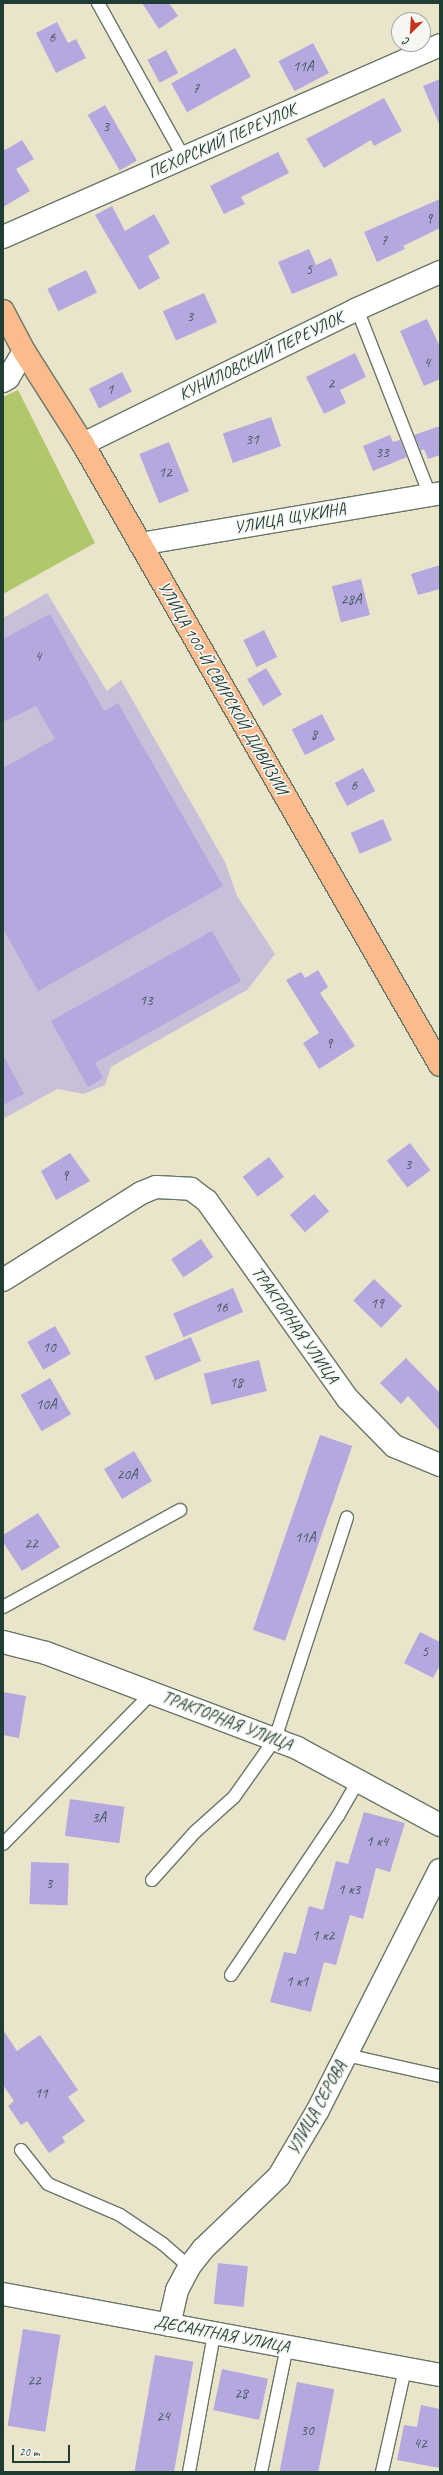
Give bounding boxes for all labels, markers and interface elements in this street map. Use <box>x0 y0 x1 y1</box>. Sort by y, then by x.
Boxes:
north arrow <box>391 12 431 52</box>
house number: 6 <box>49 29 55 47</box>
text: С <box>401 34 412 49</box>
house number: 11А <box>292 58 314 76</box>
house number: 7 <box>193 80 199 98</box>
street label: ПЕХОРСКИЙ ПЕРЕУЛОК <box>145 99 299 183</box>
house number: 3 <box>103 118 109 136</box>
house number: 9 <box>426 210 432 228</box>
house number: 7 <box>381 232 387 250</box>
house number: 5 <box>306 261 312 279</box>
street label: КУНИЛОВСКИЙ ПЕРЕУЛОК <box>176 307 346 405</box>
house number: 3 <box>187 308 193 326</box>
house number: 4 <box>424 354 430 372</box>
house number: 2 <box>328 375 334 393</box>
house number: 1 <box>107 381 113 399</box>
house number: 31 <box>245 431 259 449</box>
house number: 33 <box>375 444 389 462</box>
house number: 12 <box>158 464 172 482</box>
street label: УЛИЦА ЩУКИНА <box>233 498 347 538</box>
street label: УЛИЦА 100-Й СВИРСКОЙ ДИВИЗИИ <box>153 578 293 798</box>
house number: 28А <box>340 591 362 609</box>
house number: 4 <box>35 648 41 666</box>
house number: 8 <box>311 726 317 744</box>
house number: 6 <box>351 777 357 795</box>
house number: 13 <box>139 992 153 1010</box>
house number: 9 <box>326 1035 332 1053</box>
house number: 3 <box>405 1156 411 1174</box>
house number: 9 <box>62 1167 68 1185</box>
street label: ТРАКТОРНАЯ УЛИЦА <box>247 1263 343 1387</box>
house number: 19 <box>370 1295 384 1313</box>
house number: 16 <box>214 1299 228 1317</box>
house number: 10 <box>42 1339 56 1357</box>
house number: 18 <box>229 1374 243 1392</box>
house number: 10А <box>35 1396 57 1414</box>
house number: 20А <box>116 1466 138 1484</box>
house number: 11А <box>294 1529 316 1547</box>
house number: 22 <box>24 1535 38 1553</box>
house number: 5 <box>422 1643 428 1661</box>
street label: ТРАКТОРНАЯ УЛИЦА <box>159 1687 295 1755</box>
house number: 3А <box>92 1809 106 1827</box>
house number: 1 к4 <box>366 1833 388 1851</box>
house number: 3 <box>46 1875 52 1893</box>
house number: 1 к3 <box>338 1881 360 1899</box>
house number: 1 к2 <box>312 1927 334 1945</box>
house number: 1 к1 <box>286 1973 308 1991</box>
street label: УЛИЦА СЕРОВА <box>283 2058 351 2158</box>
house number: 11 <box>34 2085 48 2103</box>
street label: ДЕСАНТНАЯ УЛИЦА <box>153 2311 291 2357</box>
house number: 22 <box>27 2372 41 2390</box>
house number: 28 <box>234 2385 248 2403</box>
house number: 24 <box>156 2408 170 2426</box>
house number: 30 <box>300 2422 314 2440</box>
house number: 42 <box>413 2435 427 2453</box>
scale bar <box>14 2437 72 2463</box>
text: 20 m <box>19 2444 39 2460</box>

